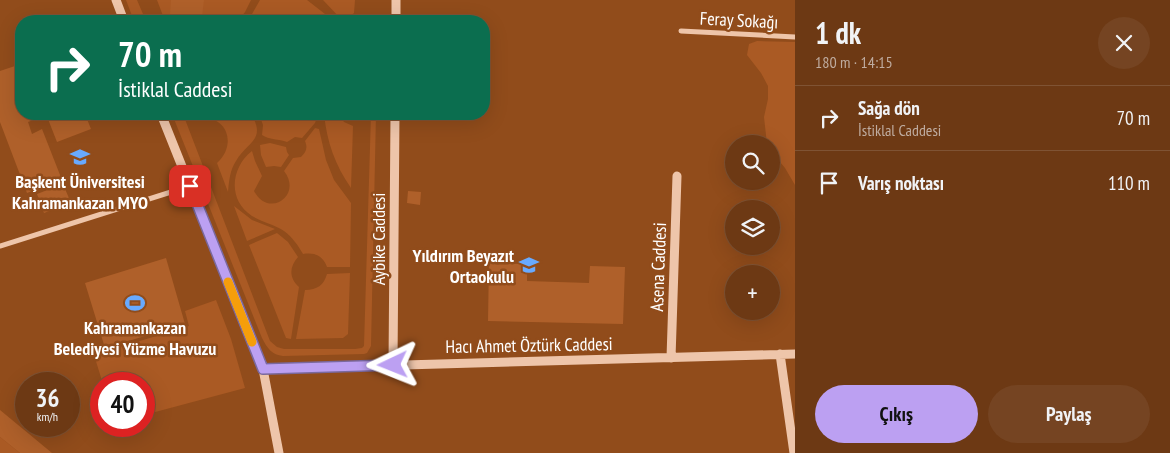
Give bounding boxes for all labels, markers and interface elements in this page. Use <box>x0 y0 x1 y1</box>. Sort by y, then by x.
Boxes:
street label: Feray Sokağı <box>699 6 779 34</box>
text: 1 dk <box>815 13 861 52</box>
button: close <box>1098 17 1150 69</box>
text: 70 m <box>118 31 182 77</box>
icon: right <box>35 35 100 100</box>
text: 180 m · 14:15 <box>815 52 893 72</box>
text: İstiklal Caddesi <box>118 75 233 103</box>
text: Sağa dön <box>858 96 920 120</box>
icon: right <box>815 104 843 132</box>
text: 70 m <box>1117 106 1150 130</box>
text: İstiklal Caddesi <box>858 120 941 140</box>
map controls <box>725 135 780 320</box>
button: search <box>725 135 780 190</box>
school or university icon: Başkent Üniversitesi Kahramankazan MYO <box>69 146 91 168</box>
pin <box>169 165 211 207</box>
icon: arrive <box>815 169 843 197</box>
place label: Başkent Üniversitesi Kahramankazan MYO <box>12 170 148 214</box>
text: Varış noktası <box>858 171 944 195</box>
text: 110 m <box>1108 171 1150 195</box>
icon: arrive <box>176 172 204 200</box>
street label: Aybike Caddesi <box>367 193 390 285</box>
button: layers <box>725 200 780 255</box>
street label: Asena Caddesi <box>645 222 671 312</box>
place label: Yıldırım Beyazıt Ortaokulu <box>412 244 515 288</box>
school or university icon: Yıldırım Beyazıt Ortaokulu <box>518 254 540 276</box>
button: + <box>725 265 780 320</box>
sports icon: Kahramankazan Belediyesi Yüzme Havuzu <box>124 292 146 314</box>
place label: Kahramankazan Belediyesi Yüzme Havuzu <box>54 316 216 360</box>
street label: Hacı Ahmet Öztürk Caddesi <box>445 332 613 358</box>
position arrow <box>366 338 418 390</box>
speed limit sign: 40 <box>90 372 155 437</box>
text: 36 <box>36 382 59 414</box>
button: Çıkış <box>815 385 978 443</box>
button: Paylaş <box>988 385 1150 443</box>
text: km/h <box>37 409 58 424</box>

